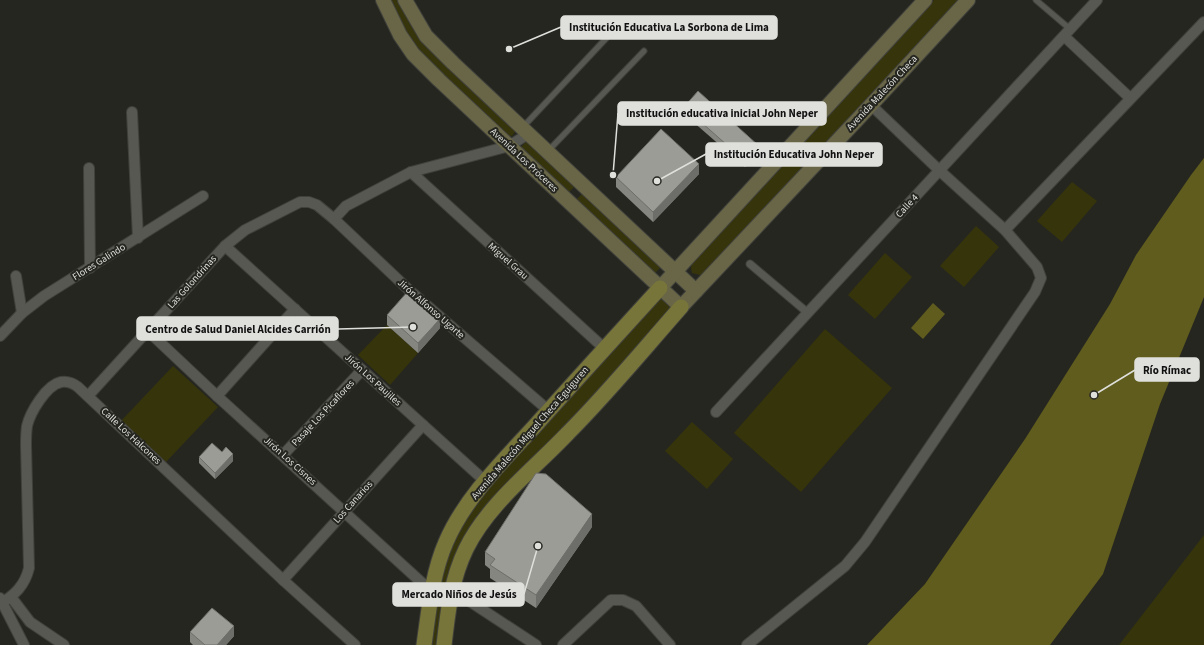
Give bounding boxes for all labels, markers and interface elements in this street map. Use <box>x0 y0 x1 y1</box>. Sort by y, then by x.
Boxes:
callout: Institución Educativa La Sorbona de Lima <box>561 16 777 39</box>
text: Institución Educativa La Sorbona de Lima <box>569 20 769 35</box>
street label: Avenida Malecón Checa <box>843 52 921 134</box>
callout: Institución educativa inicial John Neper <box>618 102 826 125</box>
text: Institución educativa inicial John Neper <box>626 106 819 121</box>
street label: Avenida Los Próceres <box>487 125 561 195</box>
callout: Institución Educativa John Neper <box>706 143 882 166</box>
text: Institución Educativa John Neper <box>714 147 875 162</box>
street label: Calle 4 <box>892 191 922 221</box>
street label: Miguel Grau <box>485 239 531 283</box>
street label: Flores Galindo <box>70 240 128 284</box>
street label: Las Golondrinas <box>164 252 220 312</box>
street label: Jirón Alfonso Ugarte <box>394 276 468 342</box>
callout: Centro de Salud Daniel Alcides Carrión <box>137 317 338 340</box>
text: Centro de Salud Daniel Alcides Carrión <box>145 322 331 337</box>
street label: Jirón Los Paujiles <box>341 351 405 409</box>
callout: Río Rímac <box>1135 358 1199 381</box>
street label: Avenida Malecón Miguel Checa Eguiguren <box>468 363 592 503</box>
text: Río Rímac <box>1143 363 1191 378</box>
street label: Pasaje Los Picaflores <box>288 377 358 449</box>
street label: Calle Los Halcones <box>98 404 164 468</box>
street label: Jirón Los Cisnes <box>260 433 320 489</box>
street label: Los Canarios <box>330 478 376 526</box>
callout: Mercado Niños de Jesús <box>393 583 524 606</box>
text: Mercado Niños de Jesús <box>401 587 517 602</box>

